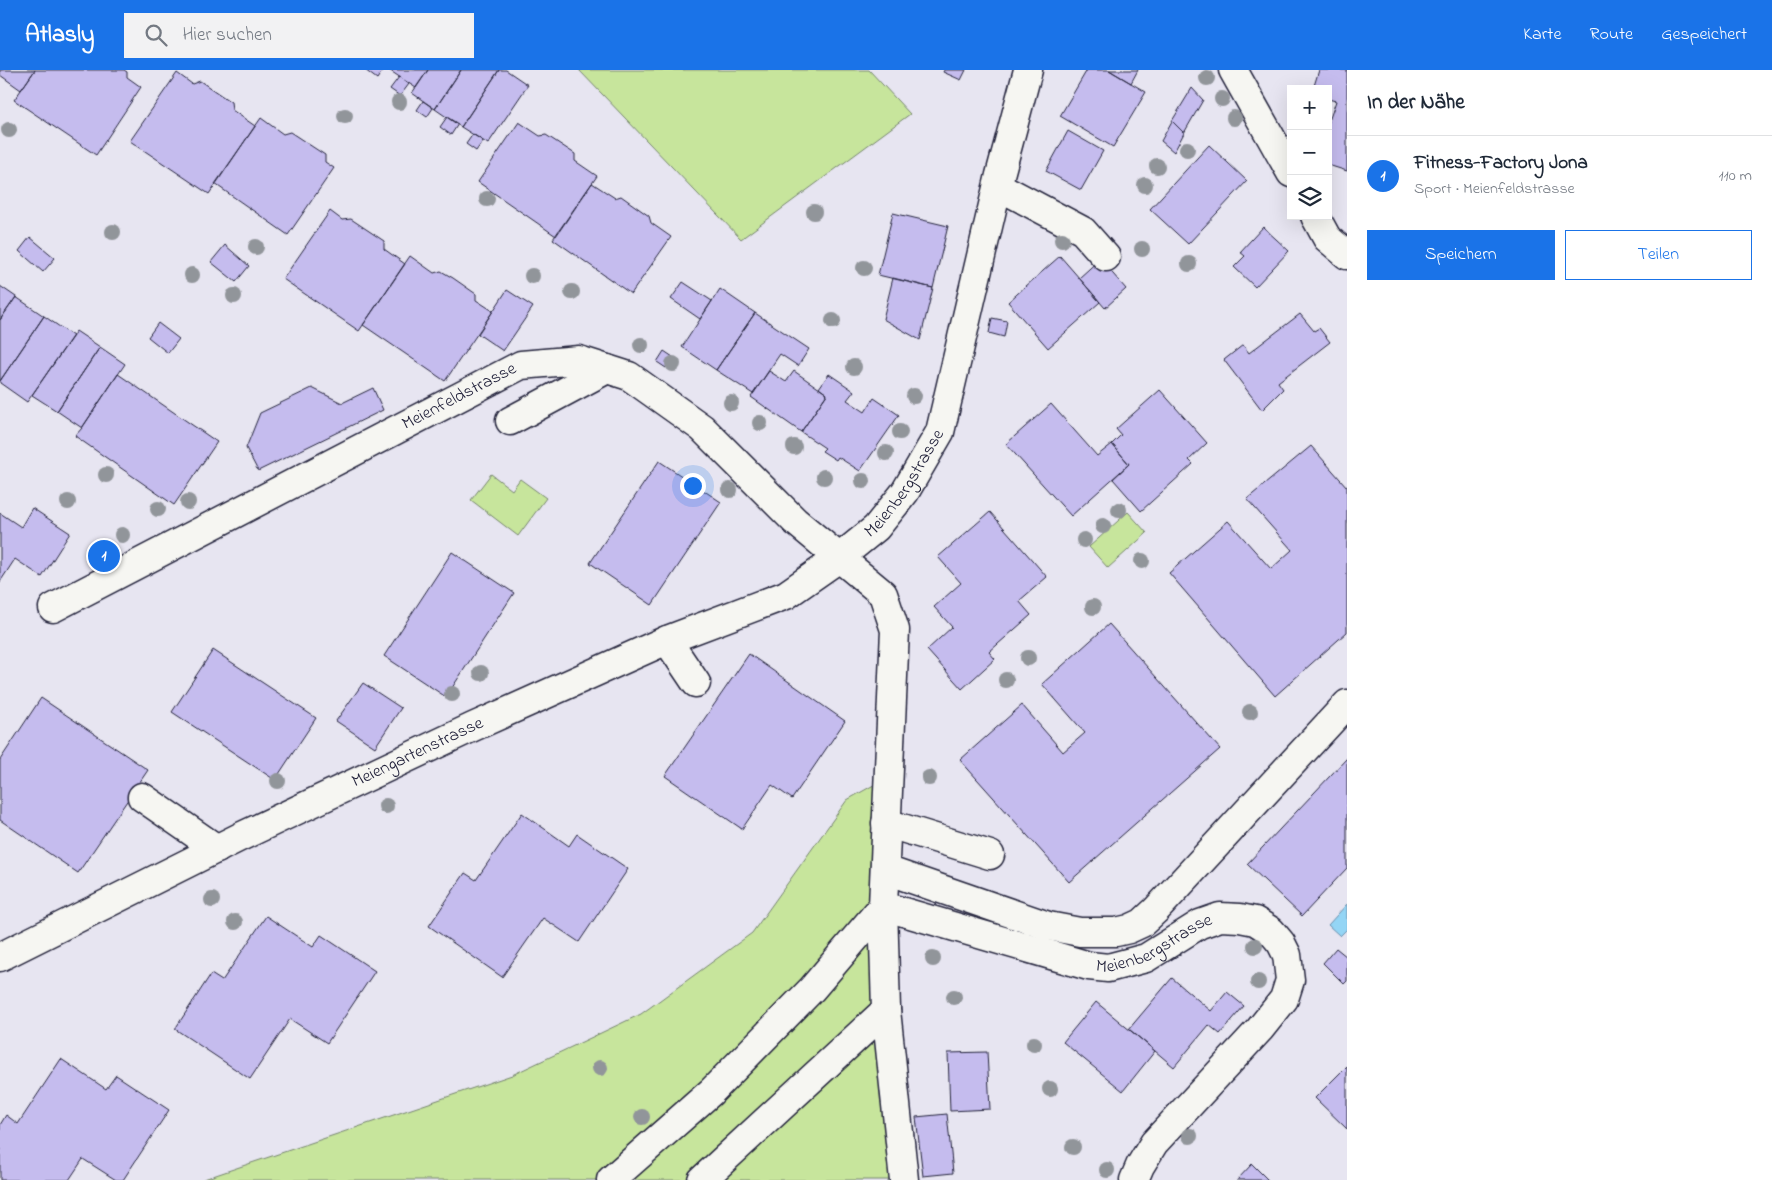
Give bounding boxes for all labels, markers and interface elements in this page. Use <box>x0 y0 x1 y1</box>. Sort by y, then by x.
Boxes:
search box <box>124 13 474 58</box>
text: Atlasly <box>25 18 94 53</box>
icon: search <box>142 21 170 49</box>
text: Hier suchen <box>182 22 272 49</box>
text: Karte <box>1523 22 1561 48</box>
text: Route <box>1589 22 1633 48</box>
text: Gespeichert <box>1661 22 1747 48</box>
map controls <box>1287 85 1332 220</box>
button: + <box>1287 85 1332 130</box>
text: In der Nähe <box>1367 88 1465 118</box>
button: − <box>1287 130 1332 175</box>
text: Fitness-Factory Jona <box>1414 150 1588 177</box>
text: 1 <box>1380 164 1386 188</box>
text: 110 m <box>1718 164 1752 188</box>
button: layers <box>1287 175 1332 220</box>
text: Sport · Meienfeldstrasse <box>1414 177 1575 201</box>
button: Speichern <box>1367 230 1555 280</box>
button: Teilen <box>1565 230 1752 280</box>
street label: Meienfeldstrasse <box>398 356 522 437</box>
street label: Meienbergstrasse <box>859 424 952 545</box>
your location <box>680 473 706 499</box>
pin: 1 <box>88 537 120 575</box>
street label: Meiengartenstrasse <box>348 711 489 795</box>
street label: Meienbergstrasse <box>1095 907 1217 981</box>

